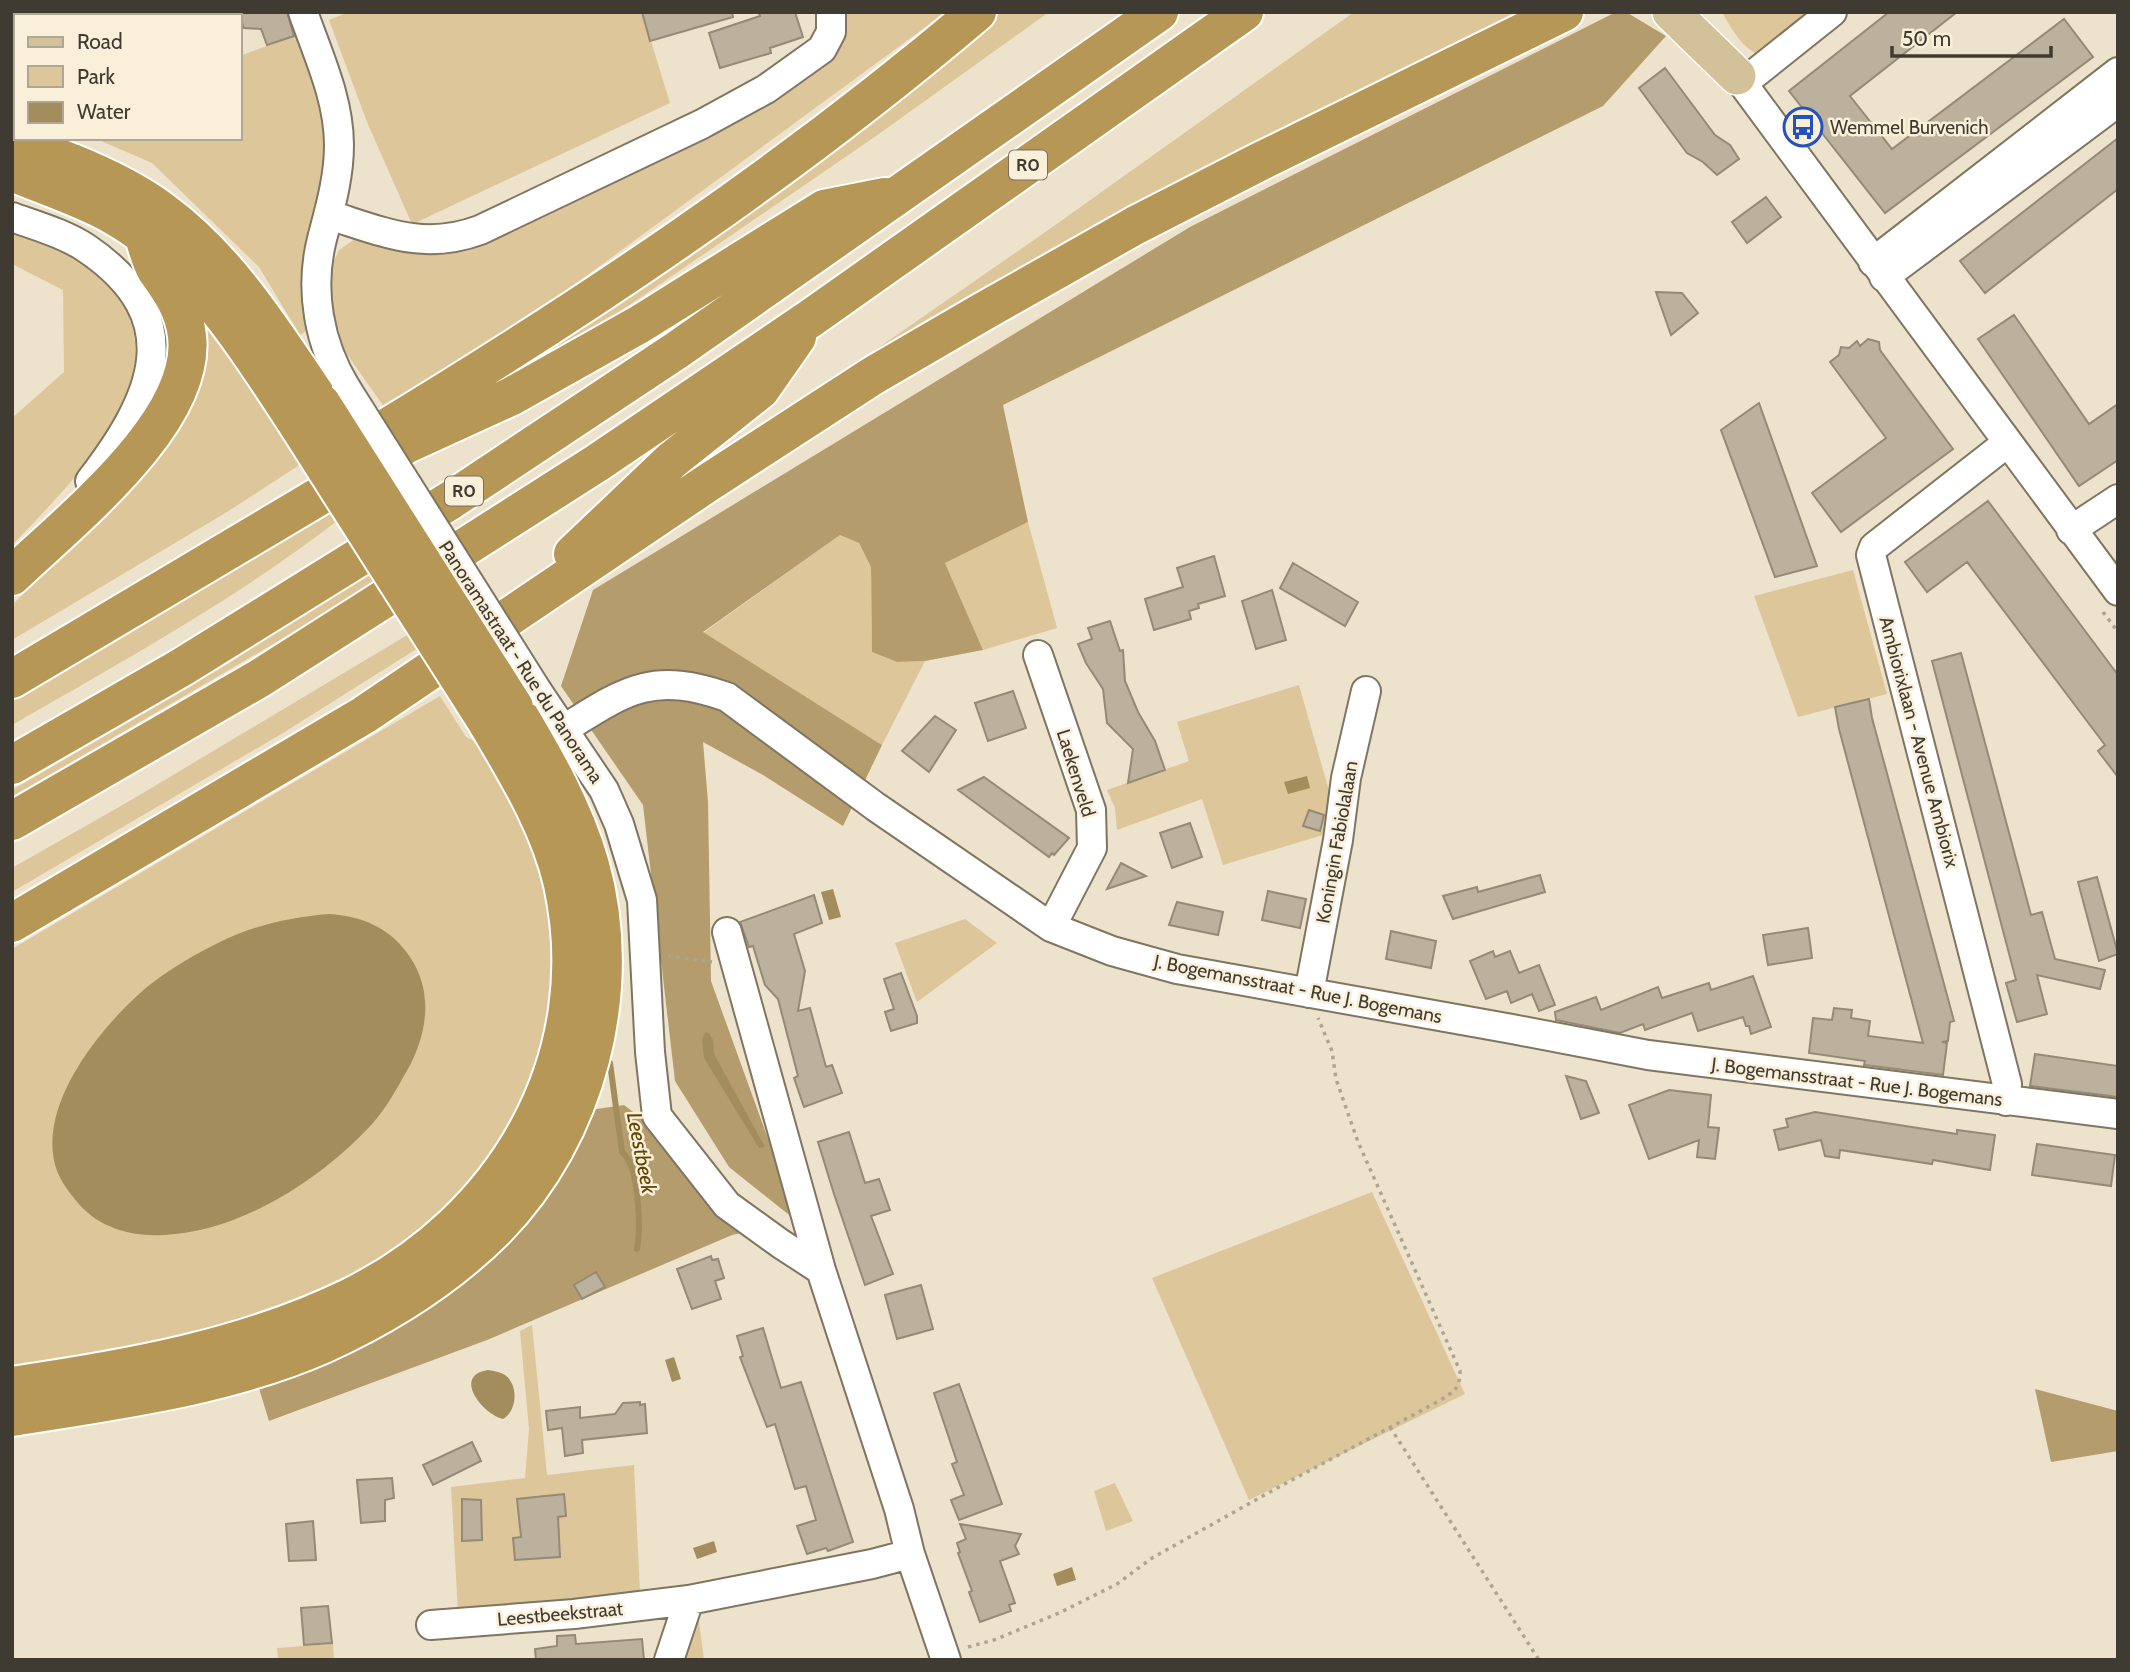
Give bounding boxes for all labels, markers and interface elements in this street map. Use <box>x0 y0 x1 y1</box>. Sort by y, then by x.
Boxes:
legend <box>14 14 242 140</box>
scale bar <box>1892 14 2051 58</box>
text: 50 m <box>1902 26 1951 51</box>
text: Road <box>77 29 123 54</box>
text: Park <box>77 64 115 89</box>
text: Water <box>77 99 131 124</box>
bus stop icon: Wemmel Burvenich <box>1782 106 1824 148</box>
place label: Wemmel Burvenich <box>1830 116 1988 139</box>
road number: R0 <box>1009 150 1047 180</box>
road number: R0 <box>445 476 483 505</box>
street label: Panoramastraat - Rue du Panorama <box>434 537 608 787</box>
street label: Ambiorixlaan - Avenue Ambiorix <box>1874 614 1964 870</box>
street label: Laekenveld <box>1052 726 1100 820</box>
street label: Koningin Fabiolalaan <box>1311 759 1363 925</box>
street label: J. Bogemansstraat - Rue J. Bogemans <box>1151 950 1444 1028</box>
street label: J. Bogemansstraat - Rue J. Bogemans <box>1709 1053 2004 1111</box>
water label: Leestbeek <box>622 1110 662 1197</box>
street label: Leestbeekstraat <box>496 1597 624 1631</box>

